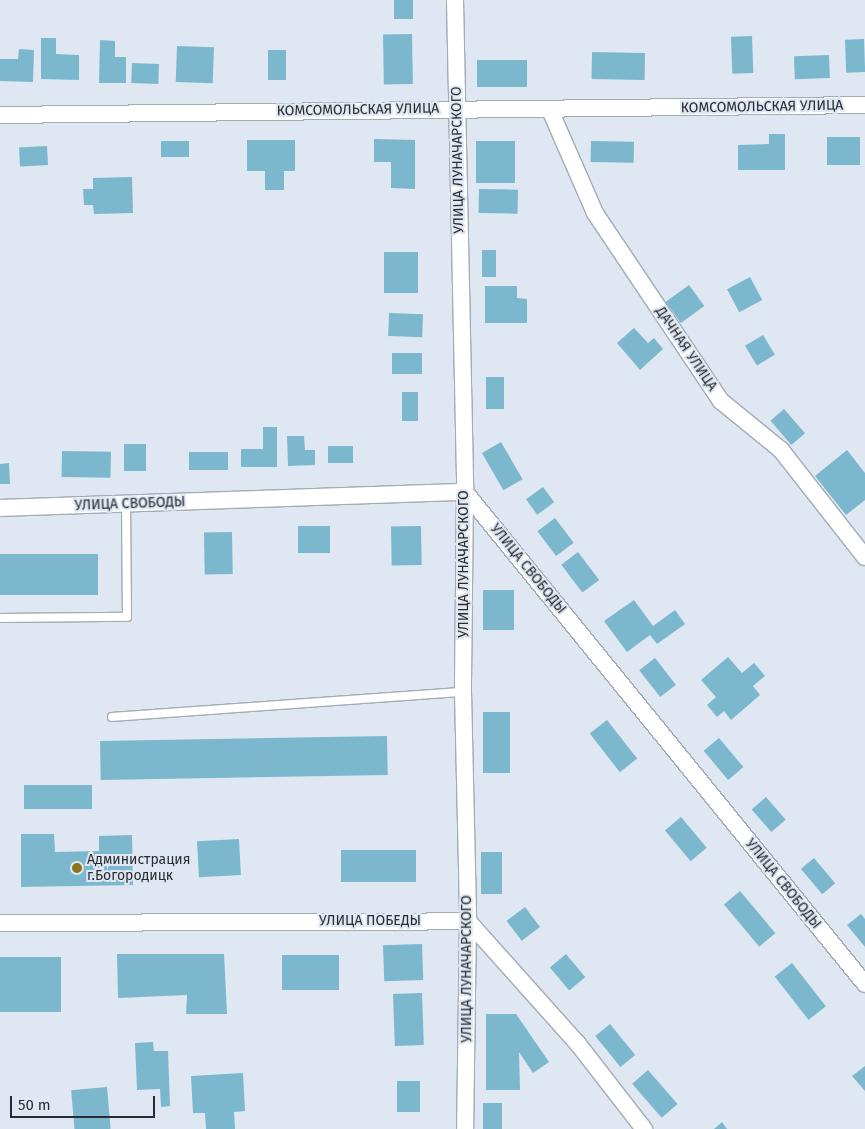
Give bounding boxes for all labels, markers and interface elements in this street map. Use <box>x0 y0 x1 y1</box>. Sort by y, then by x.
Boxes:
street label: УЛИЦА ЛУНАЧАРСКОГО <box>448 86 468 234</box>
street label: КОМСОМОЛЬСКАЯ УЛИЦА <box>681 97 843 117</box>
street label: КОМСОМОЛЬСКАЯ УЛИЦА <box>277 100 439 120</box>
street label: ДАЧНАЯ УЛИЦА <box>652 304 720 394</box>
street label: УЛИЦА ЛУНАЧАРСКОГО <box>456 490 472 638</box>
street label: УЛИЦА СВОБОДЫ <box>74 494 186 514</box>
street label: УЛИЦА СВОБОДЫ <box>487 521 569 617</box>
street label: УЛИЦА СВОБОДЫ <box>742 836 824 932</box>
place label: Администрация г.Богородицк <box>87 852 190 884</box>
marker: Администрация г.Богородицк <box>71 862 83 874</box>
street label: УЛИЦА ЛУНАЧАРСКОГО <box>459 895 475 1043</box>
street label: УЛИЦА ПОБЕДЫ <box>319 913 421 929</box>
scale bar <box>12 1086 158 1118</box>
text: 50 m <box>18 1096 51 1114</box>

